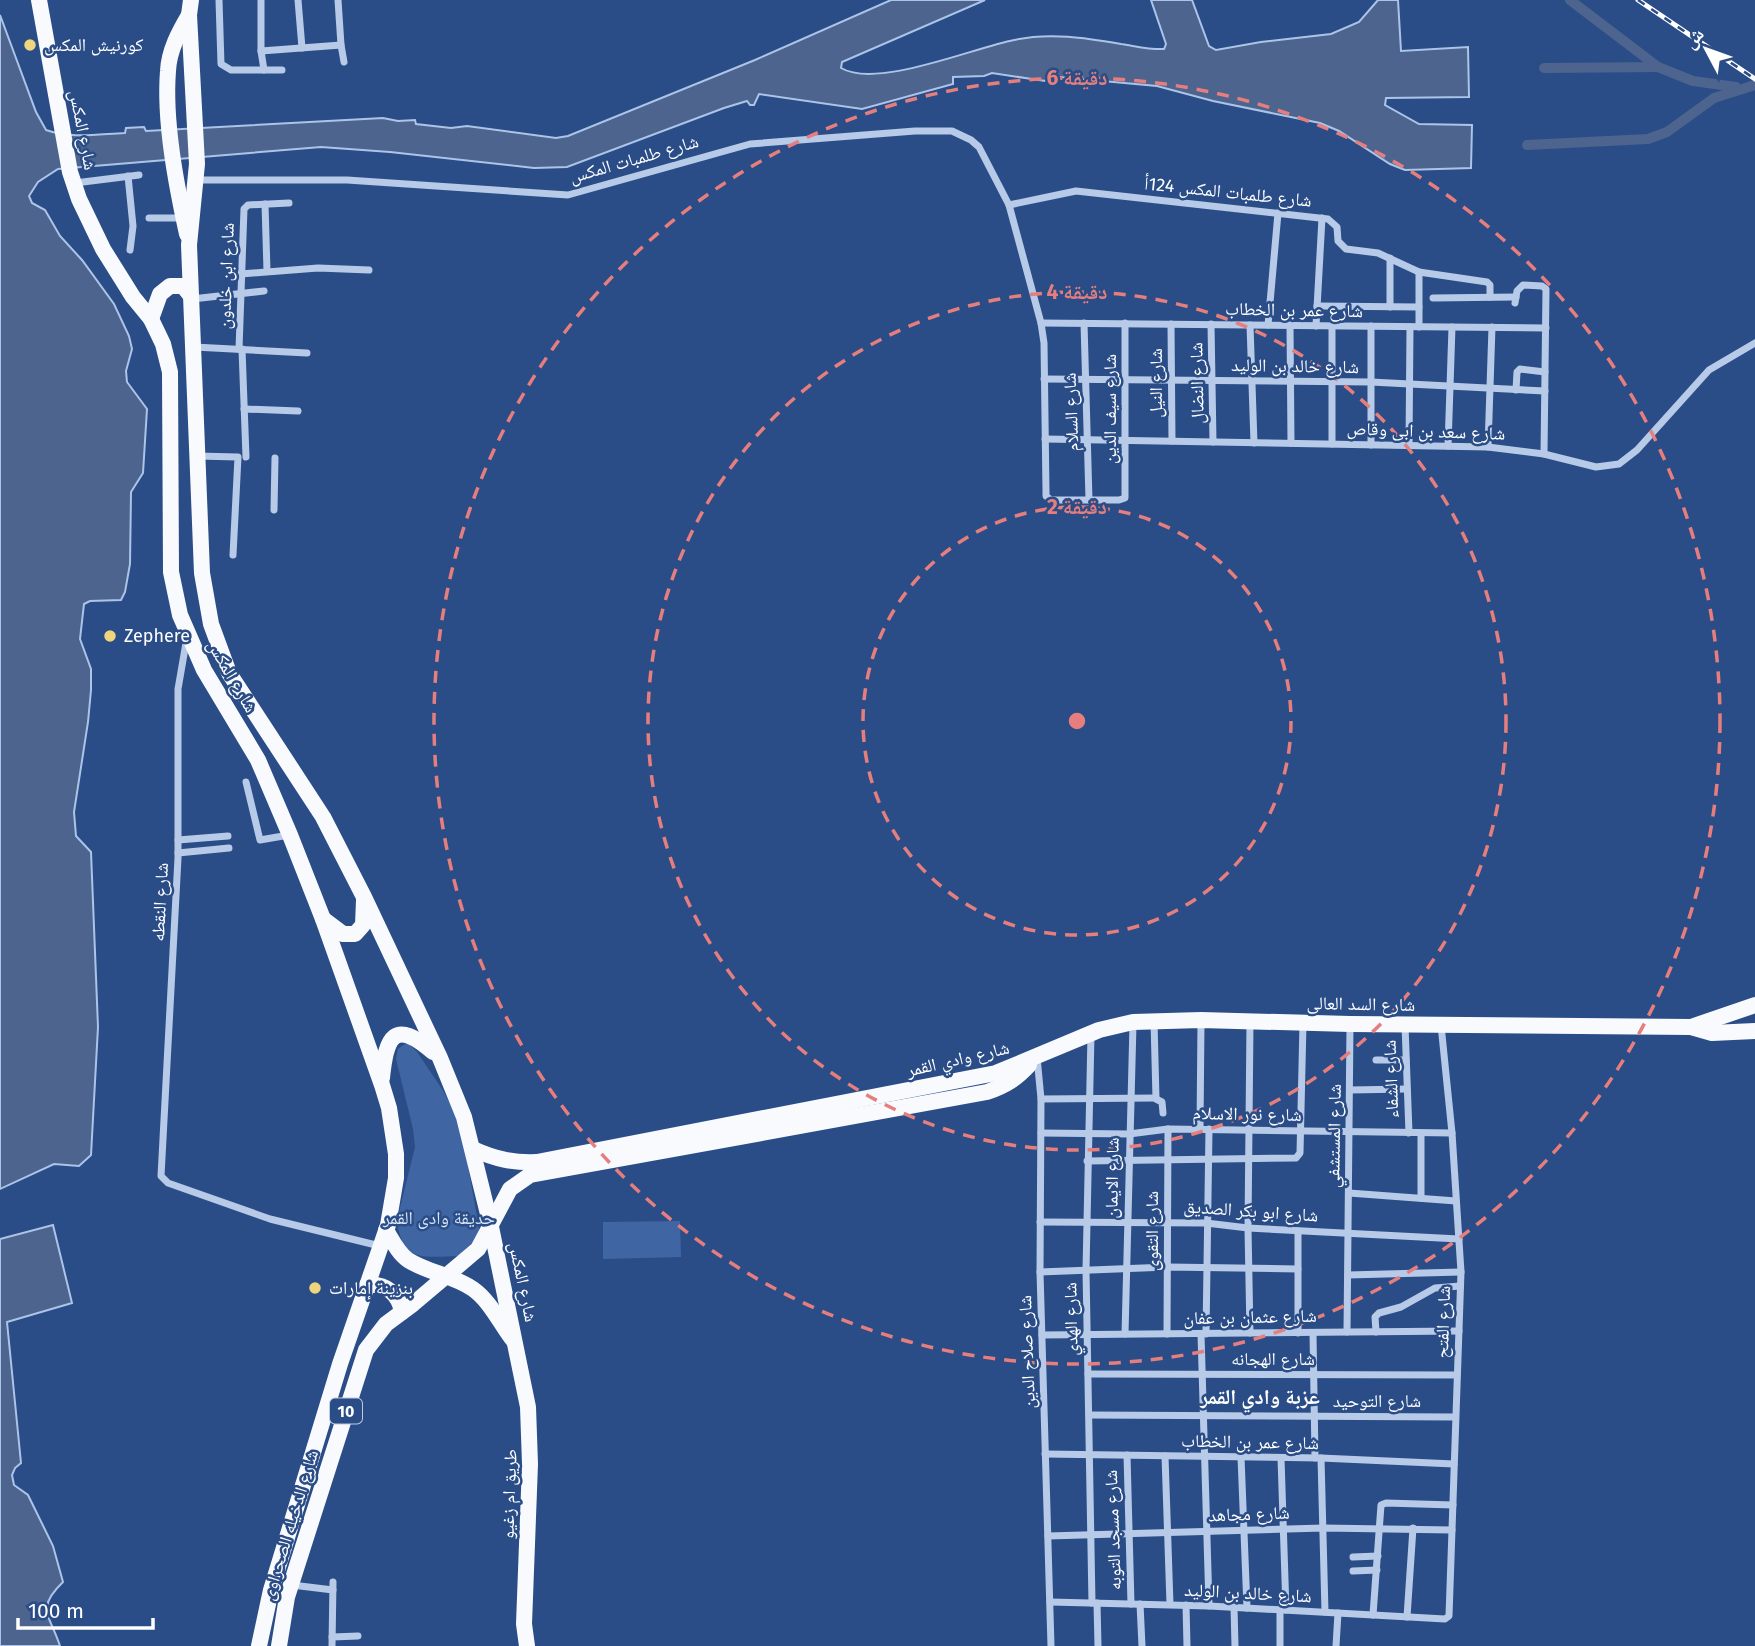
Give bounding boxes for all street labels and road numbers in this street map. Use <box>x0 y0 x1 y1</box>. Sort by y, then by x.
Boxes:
street label: شارع المكس <box>64 88 102 172</box>
street label: شارع طلمبات المكس <box>567 130 701 188</box>
street label: شارع طلمبات المكس 124أ <box>1143 172 1313 212</box>
street label: شارع ابن خلدون <box>213 222 239 330</box>
street label: شارع عمر بن الخطاب <box>1225 298 1363 322</box>
street label: شارع النضال <box>1185 342 1209 424</box>
street label: شارع النيل <box>1145 348 1167 418</box>
street label: شارع سيف الدين <box>1099 354 1121 464</box>
street label: شارع خالد بن الوليد <box>1231 354 1359 378</box>
street label: شارع السلام <box>1059 372 1084 452</box>
street label: شارع سعد بن ابى وقاص <box>1346 417 1506 445</box>
street label: شارع المكس <box>202 635 262 717</box>
street label: شارع النقطه <box>147 862 173 942</box>
street label: شارع السد العالى <box>1307 992 1415 1016</box>
street label: شارع وادي القمر <box>903 1036 1012 1085</box>
street label: شارع الشفاء <box>1379 1039 1403 1119</box>
street label: شارع المستشفي <box>1322 1084 1349 1188</box>
street label: شارع نور الاسلام <box>1192 1102 1302 1127</box>
street label: شارع الايمان <box>1100 1137 1124 1219</box>
street label: شارع التقوى <box>1141 1191 1163 1271</box>
street label: شارع ابو بكر الصديق <box>1183 1195 1319 1227</box>
street label: شارع المكس <box>504 1240 542 1324</box>
street label: شارع الهدي <box>1059 1282 1086 1356</box>
street label: شارع الفتح <box>1431 1285 1456 1359</box>
street label: شارع صلاح الدين <box>1014 1295 1041 1409</box>
street label: شارع عثمان بن عفان <box>1183 1305 1317 1329</box>
street label: شارع الهجانه <box>1231 1348 1315 1370</box>
street label: شارع التوحيد <box>1333 1390 1421 1412</box>
road number: 10 <box>330 1399 362 1424</box>
street label: شارع عمر بن الخطاب <box>1181 1430 1319 1454</box>
street label: شارع الدخيله الصحراوى <box>257 1447 323 1603</box>
street label: طريق ام زغيو <box>496 1448 523 1540</box>
street label: شارع مسجد التوبه <box>1100 1469 1126 1591</box>
street label: شارع مجاهد <box>1208 1502 1290 1526</box>
street label: شارع خالد بن الوليد <box>1184 1579 1312 1607</box>

